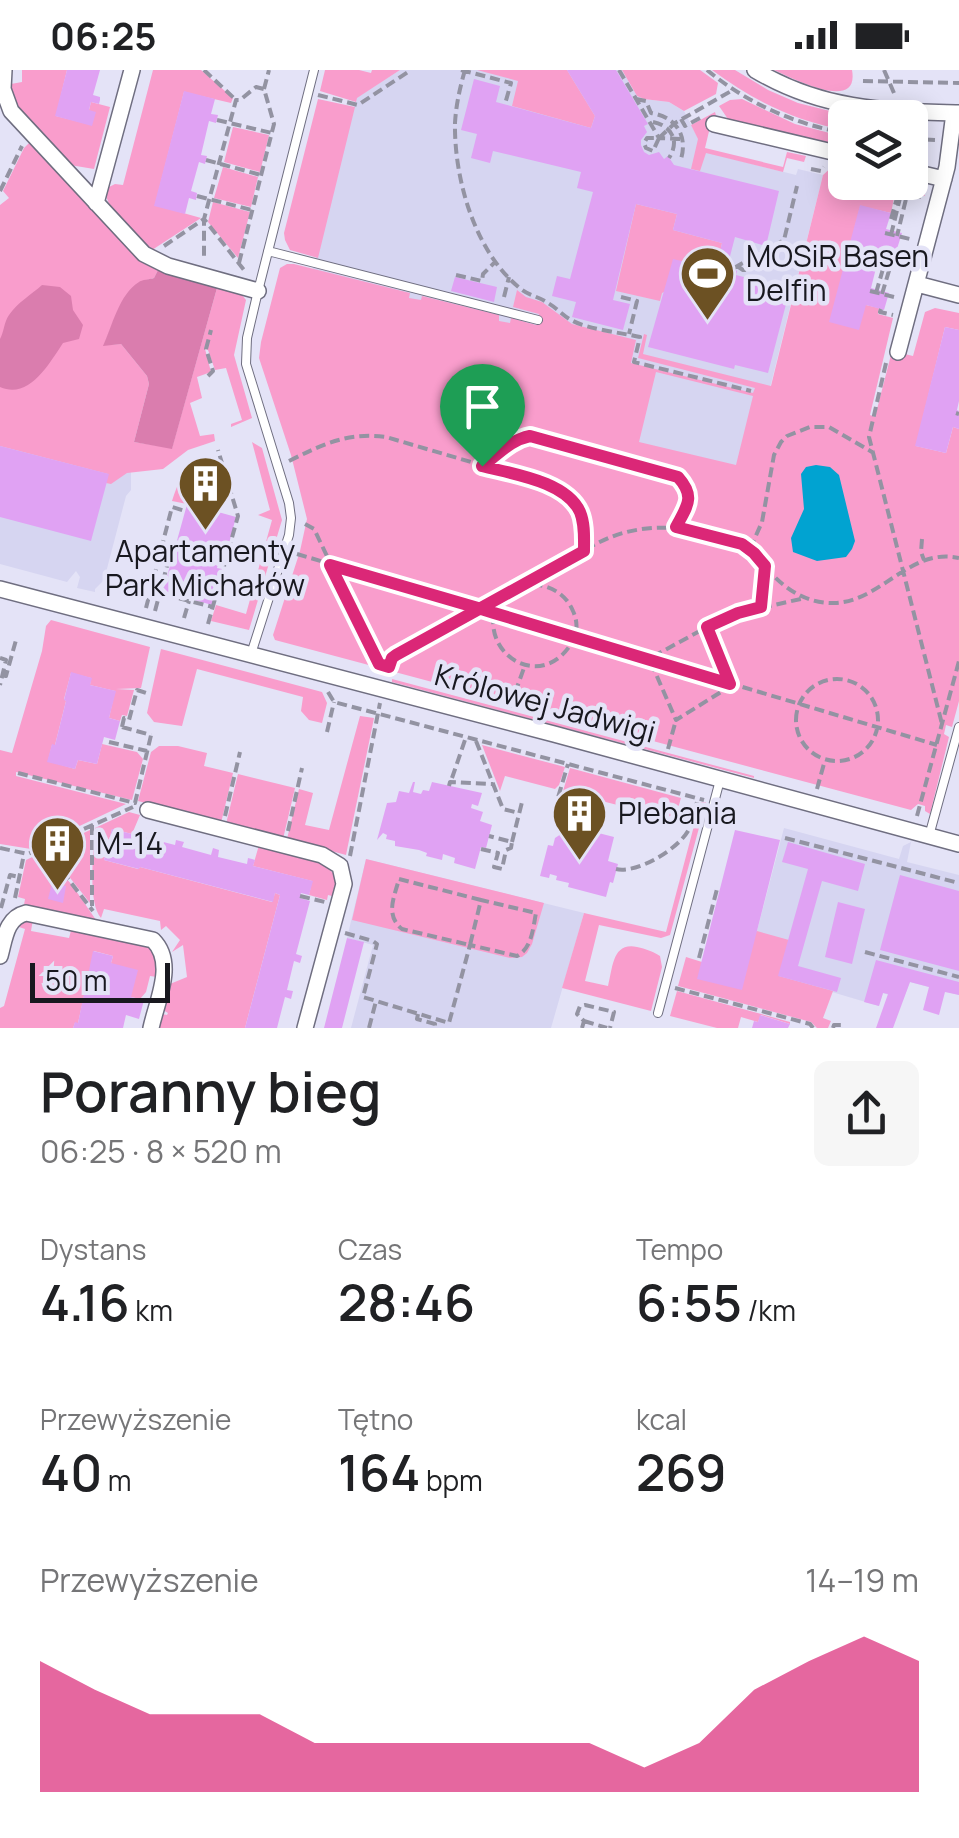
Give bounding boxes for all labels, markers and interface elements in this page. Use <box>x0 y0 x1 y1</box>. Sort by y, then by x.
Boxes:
text: 06:25 <box>50 9 157 61</box>
map controls <box>828 100 928 200</box>
button: layers <box>828 100 928 200</box>
place label: MOSiR Basen Delfin <box>746 235 929 310</box>
sports icon: MOSiR Basen Delfin <box>677 244 737 323</box>
pin <box>440 364 525 467</box>
icon: arrive <box>455 379 510 434</box>
building icon: Apartamenty Park Michałów <box>175 454 235 533</box>
place label: Apartamenty Park Michałów <box>105 530 305 605</box>
street label: Królowej Jadwigi <box>431 653 660 752</box>
building icon: Plebania <box>549 784 609 863</box>
place label: Plebania <box>618 792 737 833</box>
building icon: M-14 <box>27 814 87 893</box>
place label: M-14 <box>96 822 163 863</box>
scale bar <box>30 958 170 1003</box>
text: 50 m <box>45 961 108 999</box>
text: Poranny bieg <box>40 1053 381 1129</box>
button: share <box>814 1061 919 1166</box>
text: 06:25 · 8 × 520 m <box>40 1129 282 1173</box>
text: Dystans <box>40 1230 146 1268</box>
text: Czas <box>338 1230 402 1268</box>
text: Tempo <box>636 1230 723 1268</box>
text: 4.16 <box>40 1268 130 1336</box>
text: 28:46 <box>338 1268 475 1336</box>
text: 6:55 <box>636 1268 742 1336</box>
text: km <box>130 1291 173 1329</box>
text: /km <box>742 1291 796 1329</box>
text: Przewyższenie <box>40 1400 231 1438</box>
text: Tętno <box>338 1400 413 1438</box>
text: kcal <box>636 1400 687 1438</box>
text: 40 <box>40 1438 102 1506</box>
text: 164 <box>338 1438 420 1506</box>
text: 269 <box>636 1438 727 1506</box>
text: m <box>102 1461 132 1499</box>
text: bpm <box>420 1461 483 1499</box>
text: Przewyższenie <box>40 1558 259 1602</box>
text: 14–19 m <box>805 1558 919 1602</box>

